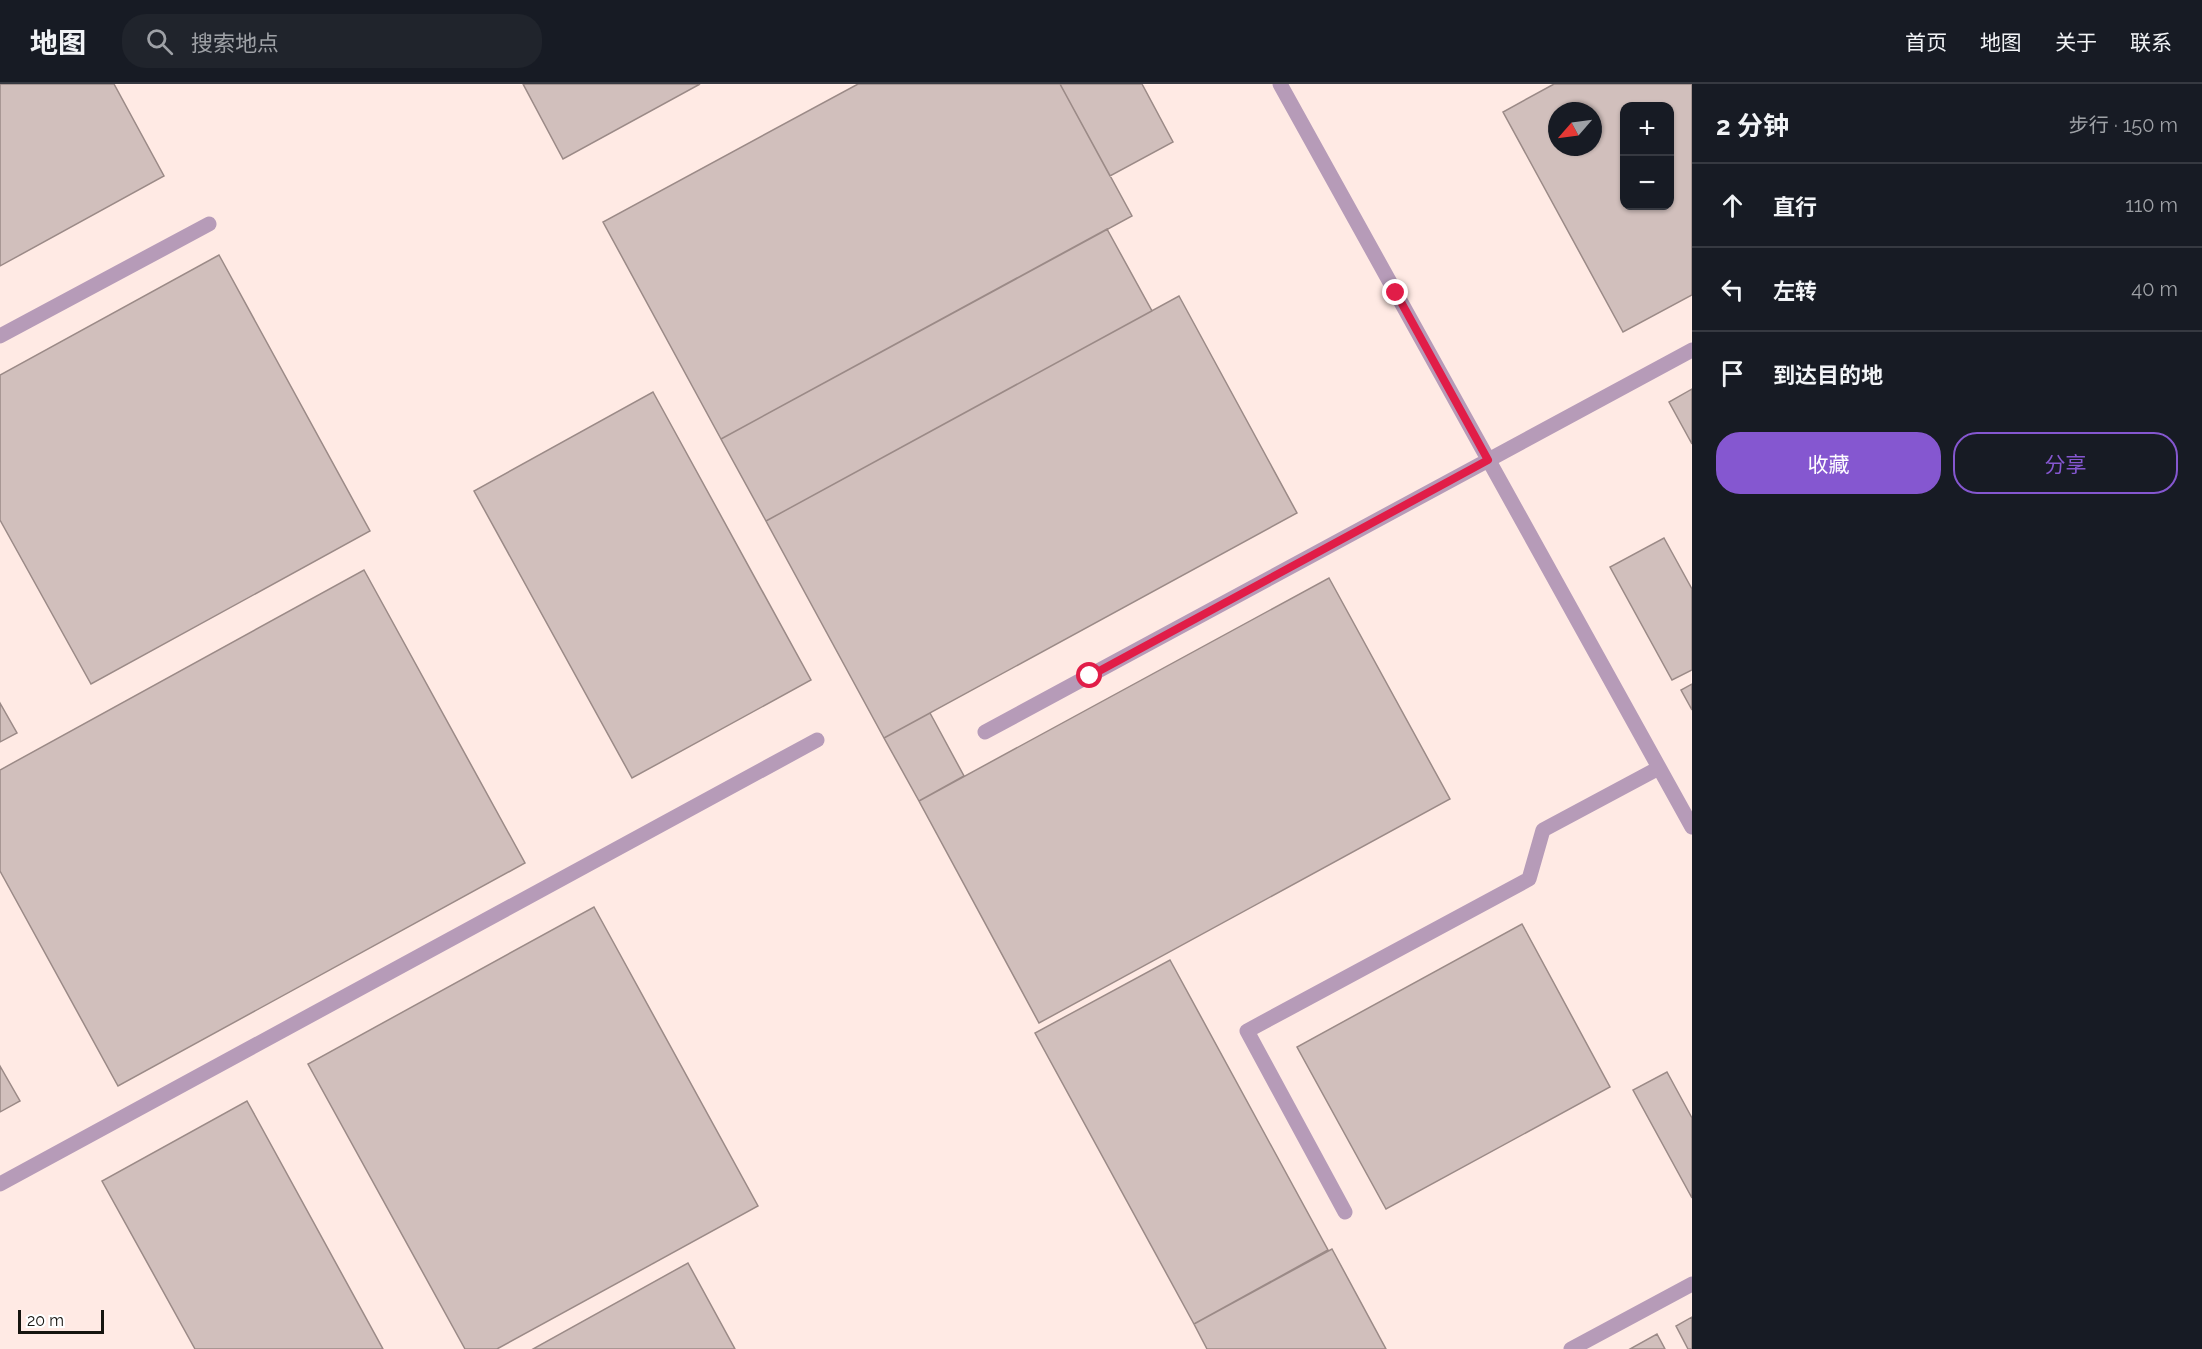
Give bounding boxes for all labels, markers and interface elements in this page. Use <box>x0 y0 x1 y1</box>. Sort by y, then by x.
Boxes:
search box <box>122 14 542 68</box>
icon: search <box>143 25 176 58</box>
text: 地图 <box>30 27 86 60</box>
text: 搜索地点 <box>191 30 279 56</box>
text: 首页 <box>1905 30 1947 55</box>
text: 地图 <box>1980 30 2022 55</box>
text: 关于 <box>2055 30 2097 55</box>
text: 联系 <box>2130 30 2172 55</box>
north arrow <box>1548 102 1602 156</box>
map controls <box>1620 102 1674 210</box>
button: + <box>1620 102 1674 156</box>
text: 2 分钟 <box>1716 111 1789 141</box>
text: 步行 · 150 m <box>2069 113 2178 137</box>
button: − <box>1620 156 1674 210</box>
icon: ahead <box>1716 189 1749 222</box>
text: 110 m <box>2125 193 2178 217</box>
text: 直行 <box>1773 194 1817 220</box>
icon: left <box>1716 273 1749 306</box>
text: 40 m <box>2131 277 2178 301</box>
text: 左转 <box>1773 278 1817 304</box>
route end <box>1382 279 1408 305</box>
icon: arrive <box>1716 357 1749 390</box>
text: 到达目的地 <box>1773 362 1883 388</box>
button: 收藏 <box>1716 432 1941 494</box>
button: 分享 <box>1953 432 2178 494</box>
route start <box>1076 662 1102 688</box>
scale bar <box>18 1307 104 1334</box>
text: 20 m <box>27 1311 64 1330</box>

